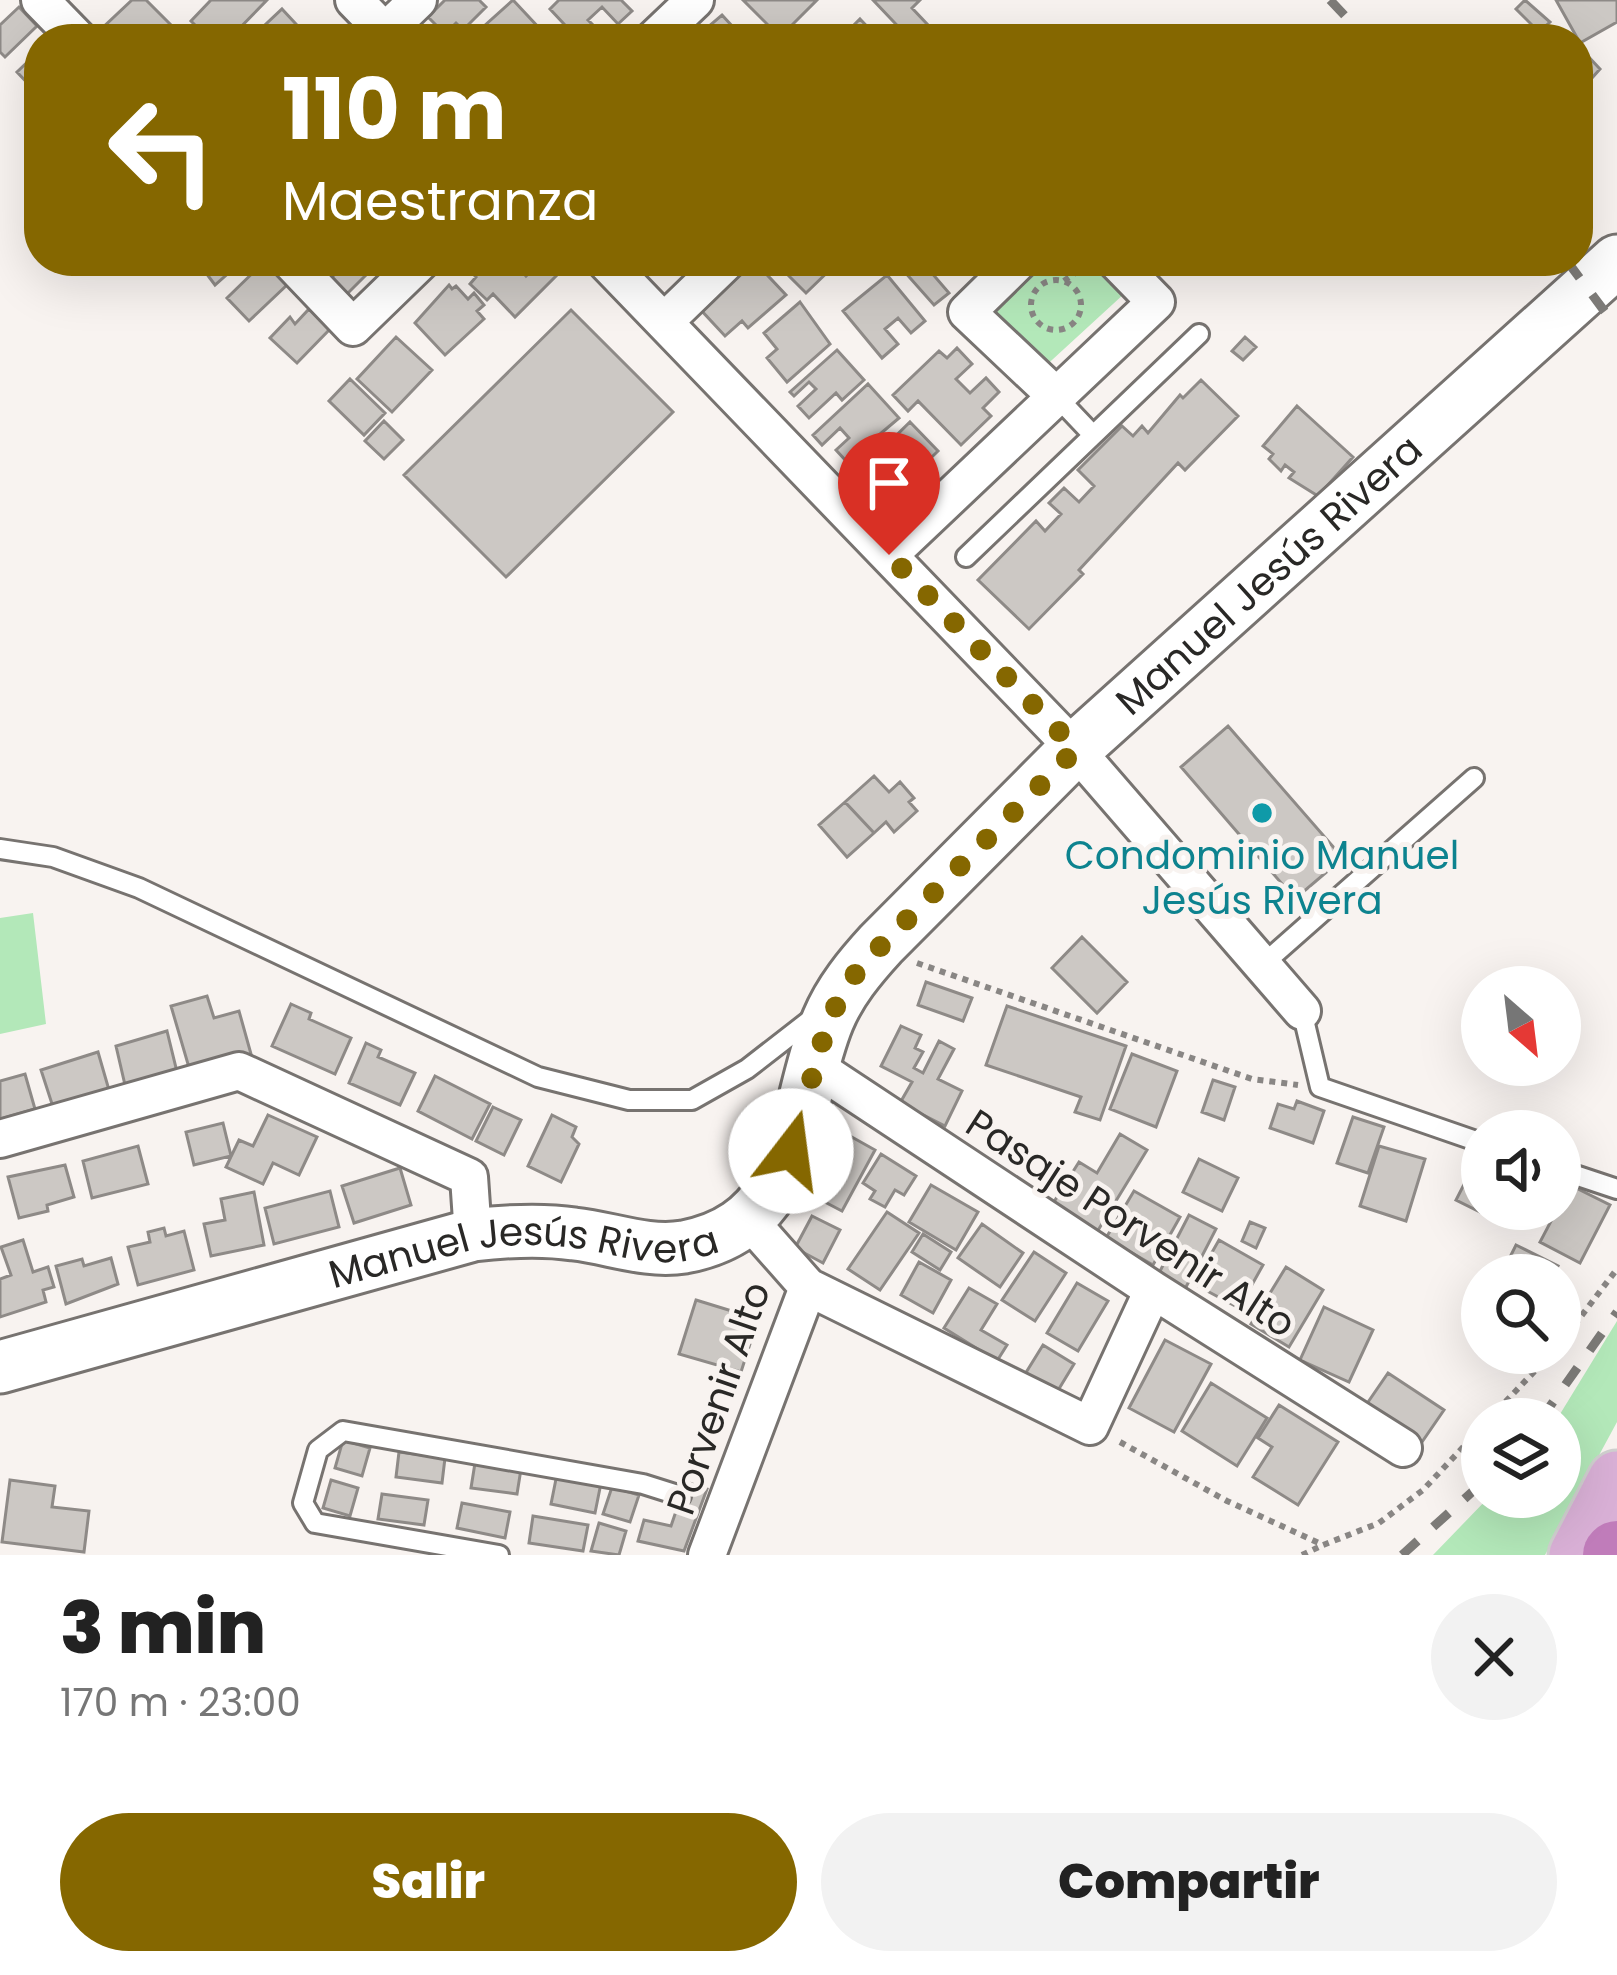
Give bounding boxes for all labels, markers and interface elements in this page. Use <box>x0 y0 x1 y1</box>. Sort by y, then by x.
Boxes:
text: 110 m <box>282 51 507 168</box>
icon: left <box>84 72 240 228</box>
text: Maestranza <box>282 163 599 239</box>
street label: Manuel Jesús Rivera <box>1104 422 1434 728</box>
pin <box>838 432 940 555</box>
icon: arrive <box>856 450 922 516</box>
marker: Condominio Manuel Jesús Rivera <box>1249 800 1275 826</box>
place label: Condominio Manuel Jesús Rivera <box>1065 828 1459 928</box>
north arrow <box>1461 966 1581 1086</box>
map controls <box>1461 966 1581 1518</box>
position arrow <box>728 1088 854 1214</box>
street label: Pasaje Porvenir Alto <box>955 1096 1306 1351</box>
button: sound <box>1461 1110 1581 1230</box>
street label: Manuel Jesús Rivera <box>322 1204 725 1302</box>
button: search <box>1461 1254 1581 1374</box>
street label: Porvenir Alto <box>653 1274 784 1522</box>
button: layers <box>1461 1398 1581 1518</box>
text: 3 min <box>60 1577 266 1678</box>
button: close <box>1431 1594 1557 1720</box>
text: 170 m · 23:00 <box>60 1675 301 1730</box>
button: Salir <box>60 1813 797 1951</box>
button: Compartir <box>821 1813 1557 1951</box>

